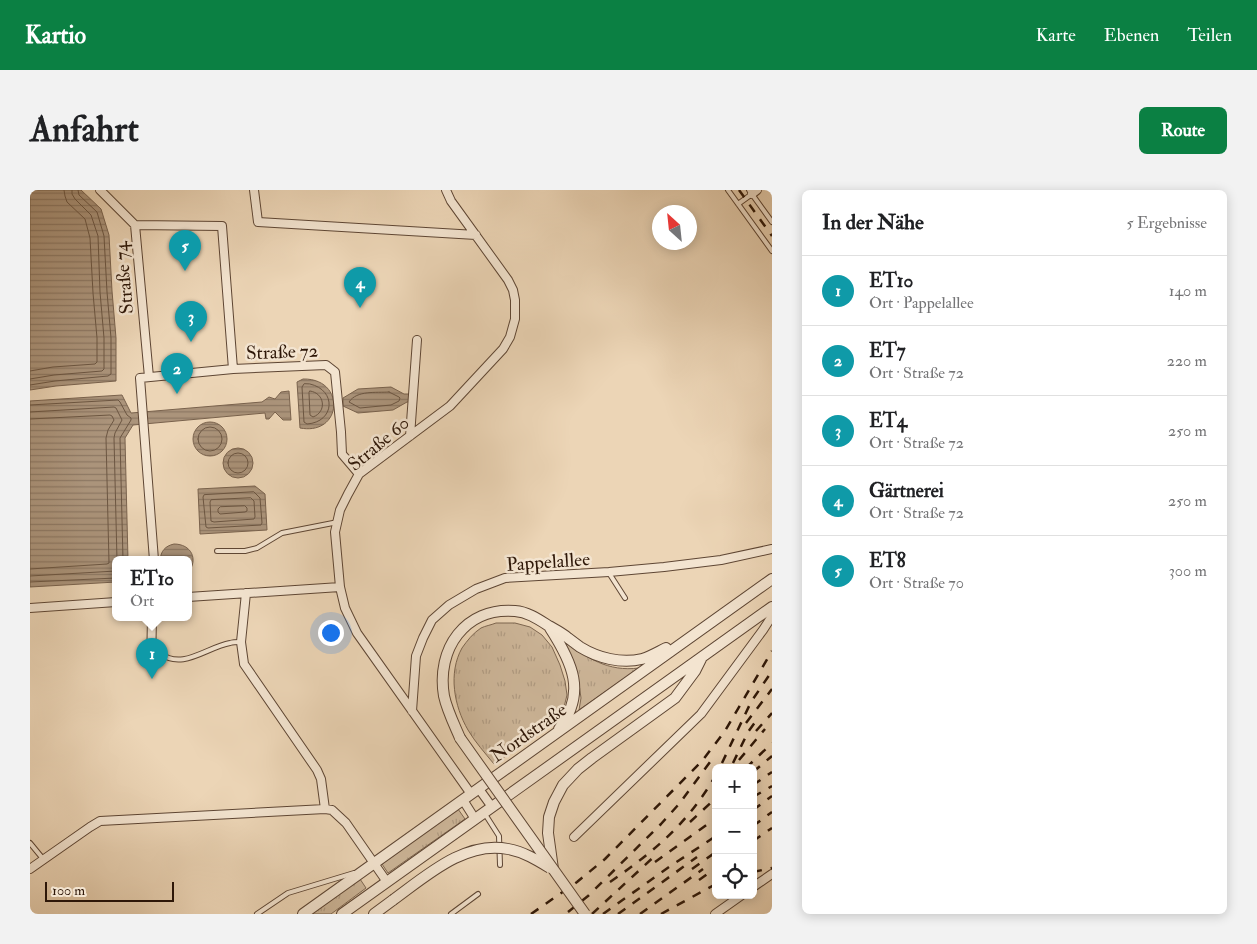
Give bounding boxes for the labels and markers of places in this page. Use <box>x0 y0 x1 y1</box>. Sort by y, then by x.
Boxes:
pin: 5 <box>169 230 201 271</box>
pin: 4 <box>344 267 376 308</box>
pin: 3 <box>175 301 207 342</box>
pin: 2 <box>161 353 193 394</box>
pin: 1 <box>136 638 168 679</box>

